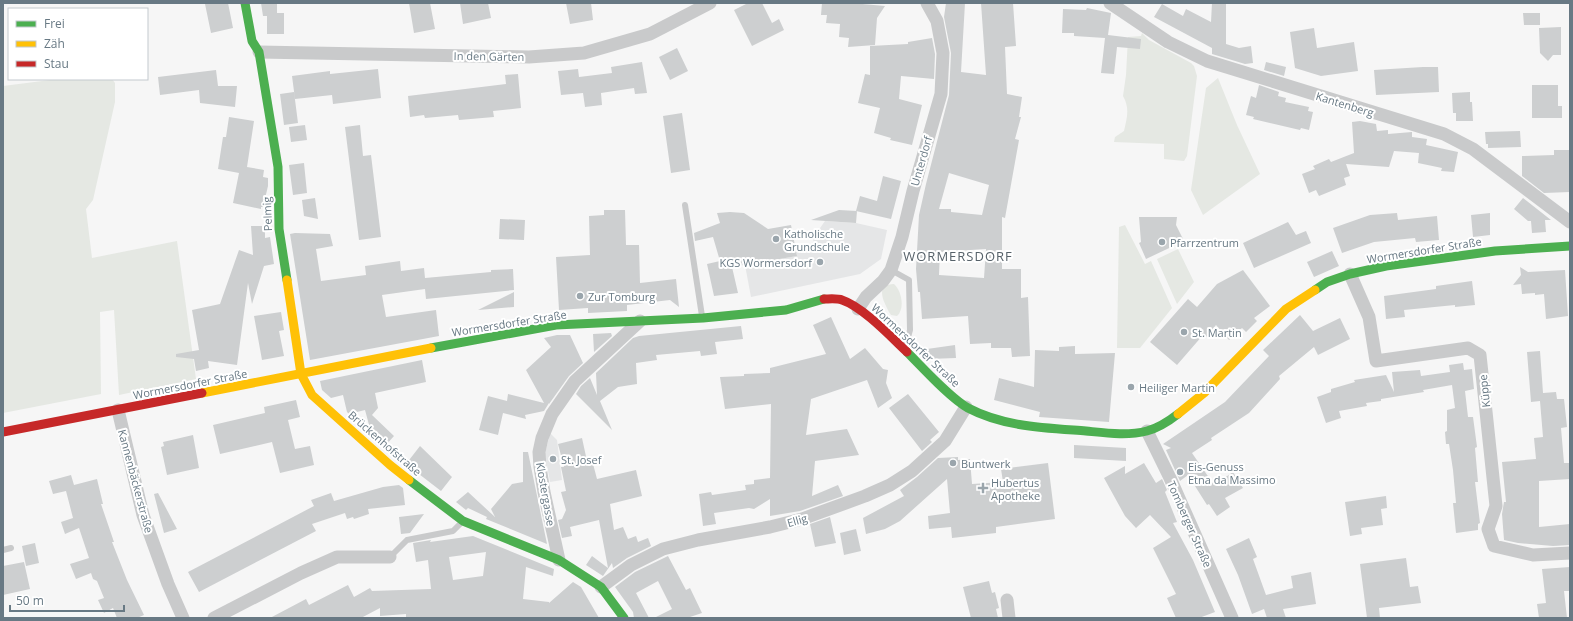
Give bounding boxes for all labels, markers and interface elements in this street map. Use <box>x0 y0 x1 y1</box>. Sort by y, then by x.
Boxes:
legend <box>8 8 148 80</box>
text: Frei <box>44 15 65 32</box>
text: Zäh <box>44 35 65 52</box>
street label: In den Gärten <box>454 48 524 64</box>
text: Stau <box>44 55 69 72</box>
street label: Kantenberg <box>1314 88 1376 120</box>
street label: Unterdorf <box>907 133 936 188</box>
street label: Pelmig <box>259 196 275 232</box>
place label: Katholische Grundschule <box>784 226 850 254</box>
marker: Katholische Grundschule <box>771 234 781 244</box>
street label: Wormersdorfer Straße <box>1366 234 1482 266</box>
place label: Pfarrzentrum <box>1170 235 1239 250</box>
marker: Pfarrzentrum <box>1157 237 1167 247</box>
district label: WORMERSDORF <box>903 247 1013 265</box>
place label: KGS Wormersdorf <box>719 255 813 270</box>
marker: KGS Wormersdorf <box>815 257 825 267</box>
place label: Zur Tomburg <box>588 289 655 304</box>
marker: Zur Tomburg <box>575 291 585 301</box>
street label: Wormersdorfer Straße <box>868 300 964 390</box>
street label: Wormersdorfer Straße <box>451 307 567 339</box>
place label: St. Martin <box>1192 325 1242 340</box>
marker: St. Martin <box>1179 327 1189 337</box>
street label: Wormersdorfer Straße <box>132 366 248 402</box>
street label: Küppe <box>1475 374 1493 408</box>
place label: Heiliger Martin <box>1139 380 1215 395</box>
marker: Heiliger Martin <box>1126 382 1136 392</box>
street label: Brückenhofstraße <box>345 407 425 479</box>
street label: Kannenbäckerstraße <box>115 428 157 534</box>
place label: St. Josef <box>561 452 603 467</box>
marker: St. Josef <box>548 454 558 464</box>
place label: Buntwerk <box>961 456 1011 471</box>
marker: Buntwerk <box>948 458 958 468</box>
place label: Eis-Genuss Etna da Massimo <box>1188 459 1276 487</box>
street label: Klostergasse <box>533 461 559 527</box>
marker: Eis-Genuss Etna da Massimo <box>1175 467 1185 477</box>
place label: Hubertus Apotheke <box>991 475 1040 503</box>
street label: Tomberger Straße <box>1164 478 1216 570</box>
marker: Hubertus Apotheke <box>978 483 988 493</box>
street label: Ellig <box>785 510 809 530</box>
scale bar <box>10 587 124 613</box>
text: 50 m <box>16 592 44 609</box>

